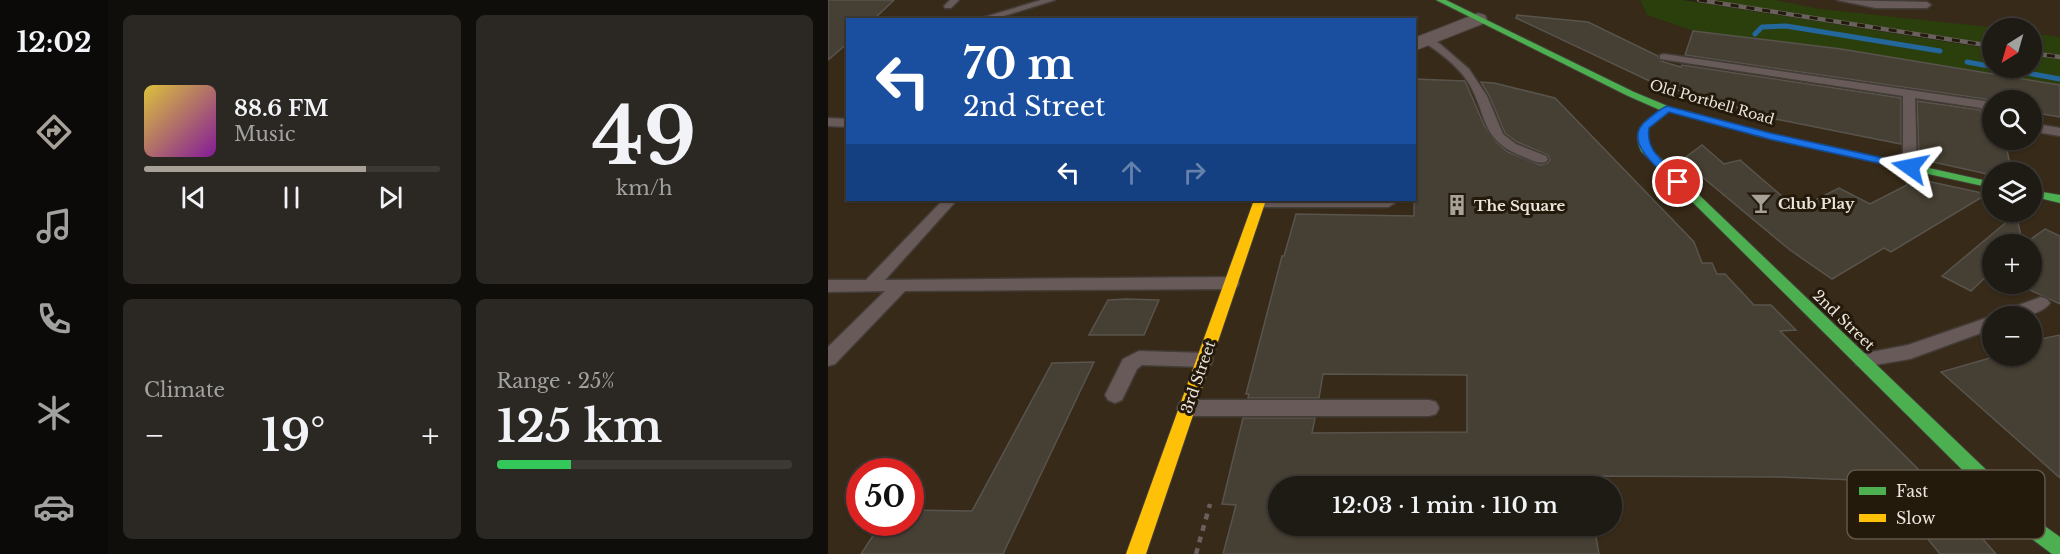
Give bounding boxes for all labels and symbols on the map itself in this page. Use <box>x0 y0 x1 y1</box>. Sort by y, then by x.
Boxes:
north arrow <box>1982 18 2042 78</box>
street label: Old Portbell Road <box>1648 76 1777 129</box>
position arrow <box>1878 135 1942 199</box>
pin <box>1652 156 1703 207</box>
bar icon: Club Play <box>1749 191 1773 215</box>
building icon: The Square <box>1445 193 1469 217</box>
place label: Club Play <box>1778 194 1855 213</box>
place label: The Square <box>1474 196 1566 215</box>
street label: 2nd Street <box>1809 286 1879 355</box>
street label: 3rd Street <box>1177 338 1219 416</box>
speed limit sign: 50 <box>846 458 924 536</box>
legend <box>1847 470 2045 539</box>
text: Fast <box>1896 481 1928 501</box>
text: Slow <box>1896 508 1936 528</box>

